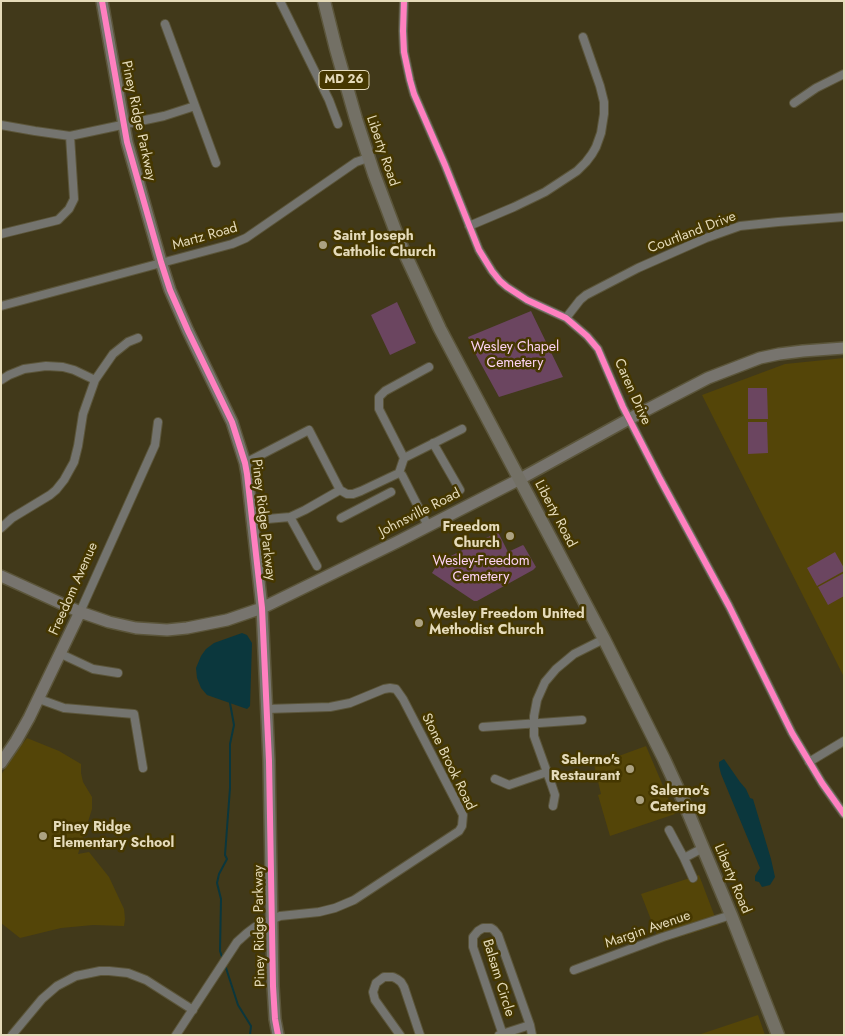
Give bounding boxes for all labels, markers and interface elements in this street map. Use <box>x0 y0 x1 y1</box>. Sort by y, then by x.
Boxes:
street label: Piney Ridge Parkway <box>117 59 159 183</box>
road number: MD 26 <box>319 70 369 90</box>
street label: Liberty Road <box>362 113 402 189</box>
street label: Courtland Drive <box>645 208 739 258</box>
street label: Martz Road <box>170 220 240 254</box>
place label: Saint Joseph Catholic Church <box>333 229 436 262</box>
marker: Saint Joseph Catholic Church <box>317 239 329 251</box>
park label: Wesley Chapel Cemetery <box>471 340 559 372</box>
street label: Caren Drive <box>610 356 654 428</box>
street label: Piney Ridge Parkway <box>247 458 279 582</box>
street label: Liberty Road <box>530 477 580 551</box>
street label: Johnsville Road <box>376 485 464 541</box>
place label: Freedom Church <box>443 520 500 552</box>
marker: Freedom Church <box>504 530 516 542</box>
street label: Freedom Avenue <box>46 540 102 638</box>
park label: Wesley-Freedom Cemetery <box>432 554 530 586</box>
place label: Wesley Freedom United Methodist Church <box>429 607 585 640</box>
marker: Wesley Freedom United Methodist Church <box>413 617 425 629</box>
street label: Stone Brook Road <box>417 711 479 813</box>
place label: Salerno's Restaurant <box>551 753 620 786</box>
marker: Salerno's Restaurant <box>624 763 636 775</box>
place label: Salerno's Catering <box>650 784 709 816</box>
marker: Salerno's Catering <box>634 794 646 806</box>
place label: Piney Ridge Elementary School <box>53 820 174 852</box>
marker: Piney Ridge Elementary School <box>37 830 49 842</box>
street label: Liberty Road <box>710 842 754 916</box>
street label: Piney Ridge Parkway <box>251 865 269 987</box>
street label: Margin Avenue <box>603 907 693 953</box>
street label: Balsam Circle <box>478 937 518 1019</box>

